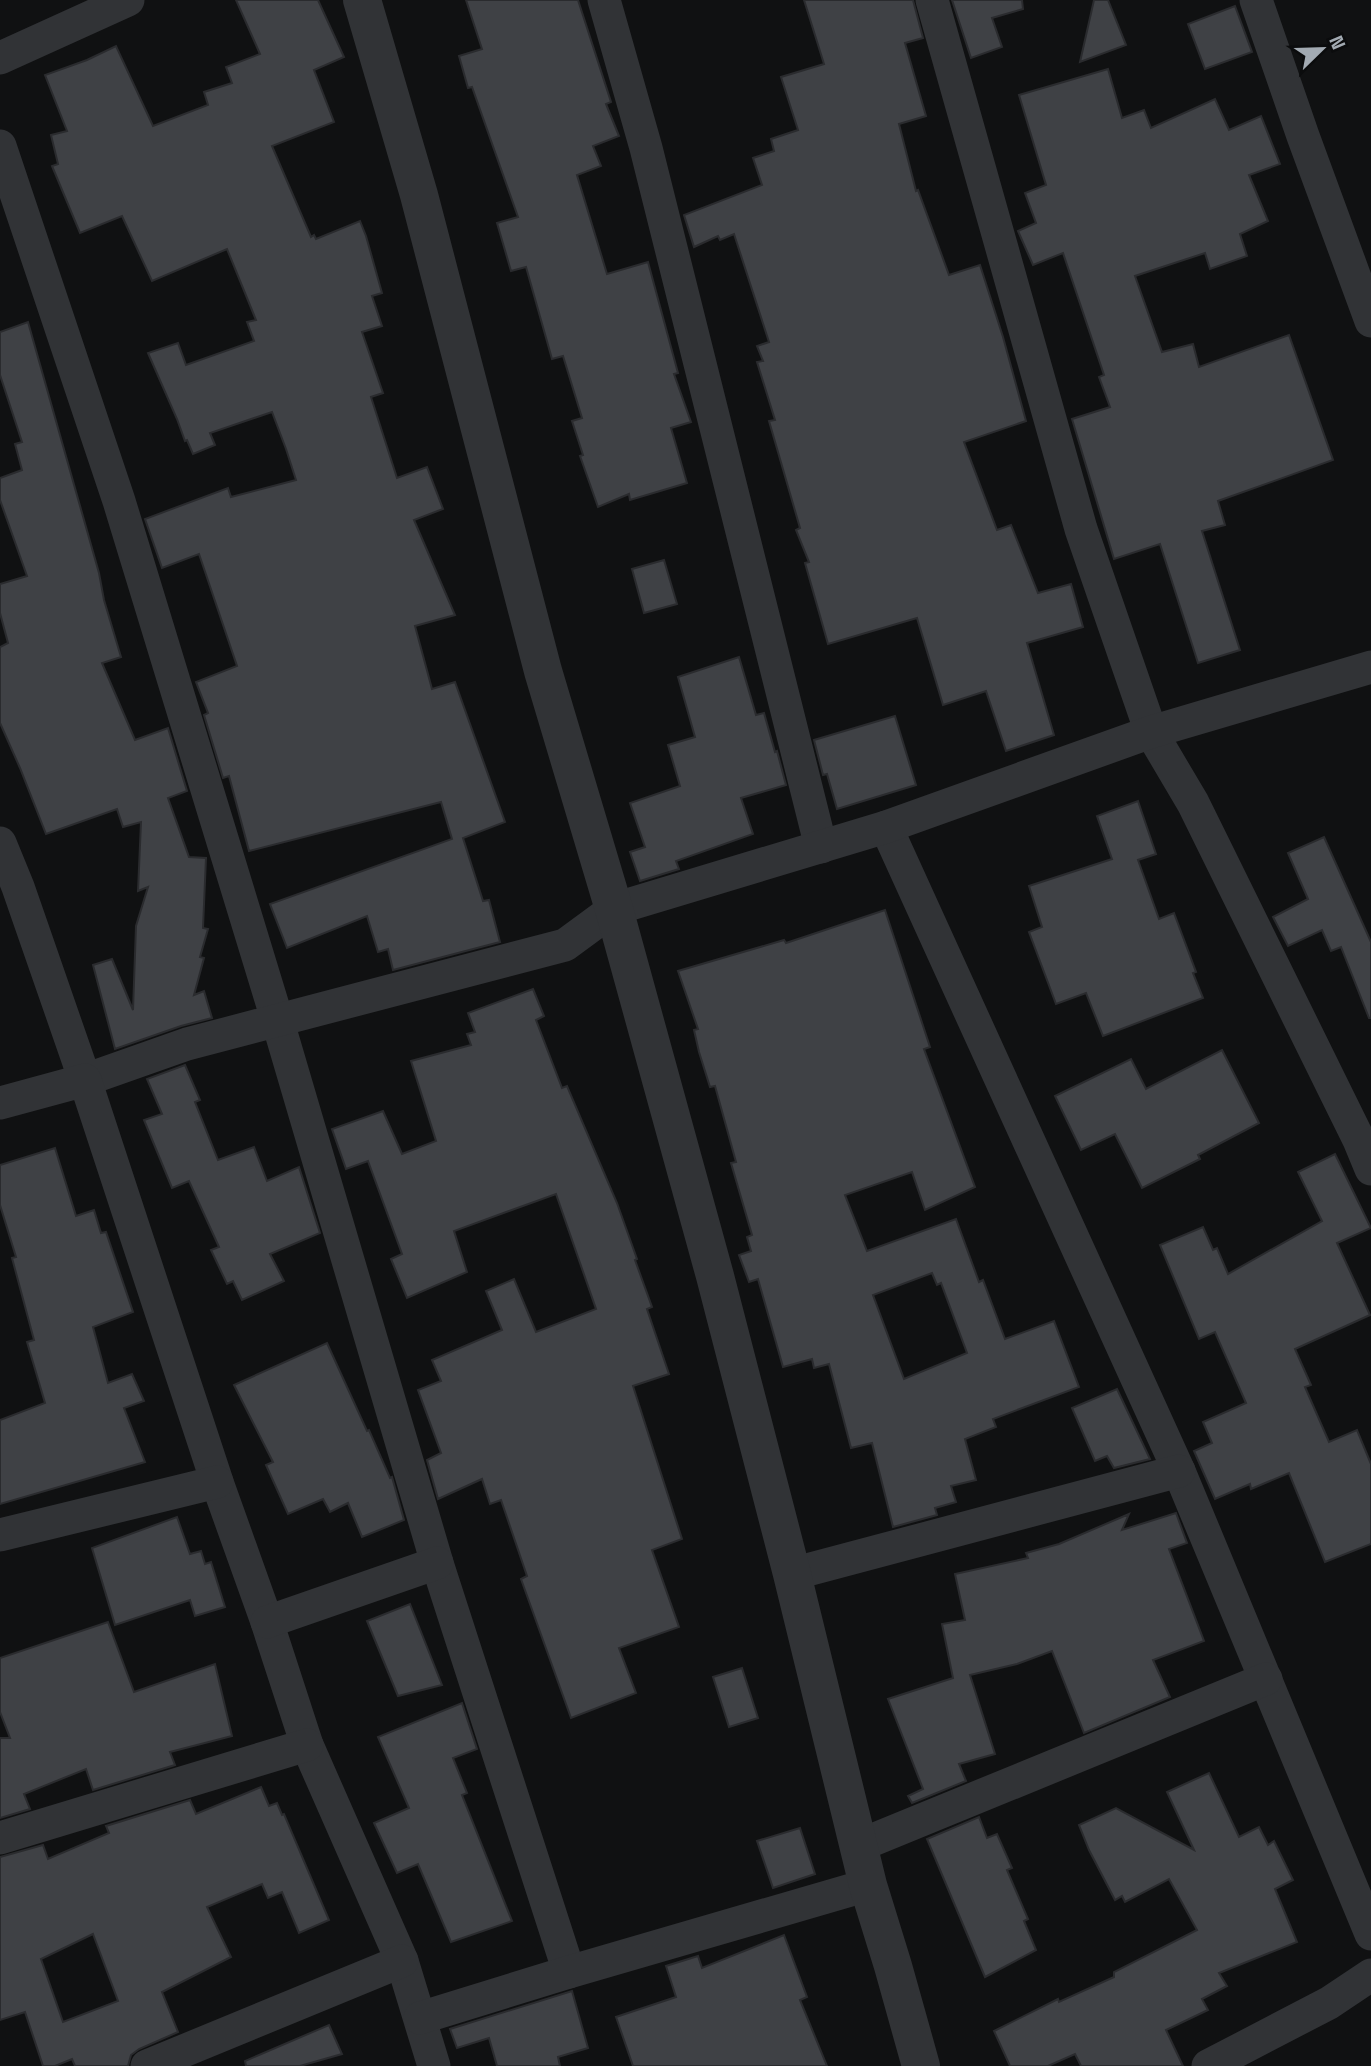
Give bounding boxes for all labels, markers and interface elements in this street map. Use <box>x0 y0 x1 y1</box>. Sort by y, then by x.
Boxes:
north arrow <box>1287 14 1357 84</box>
text: N <box>1323 32 1351 53</box>

